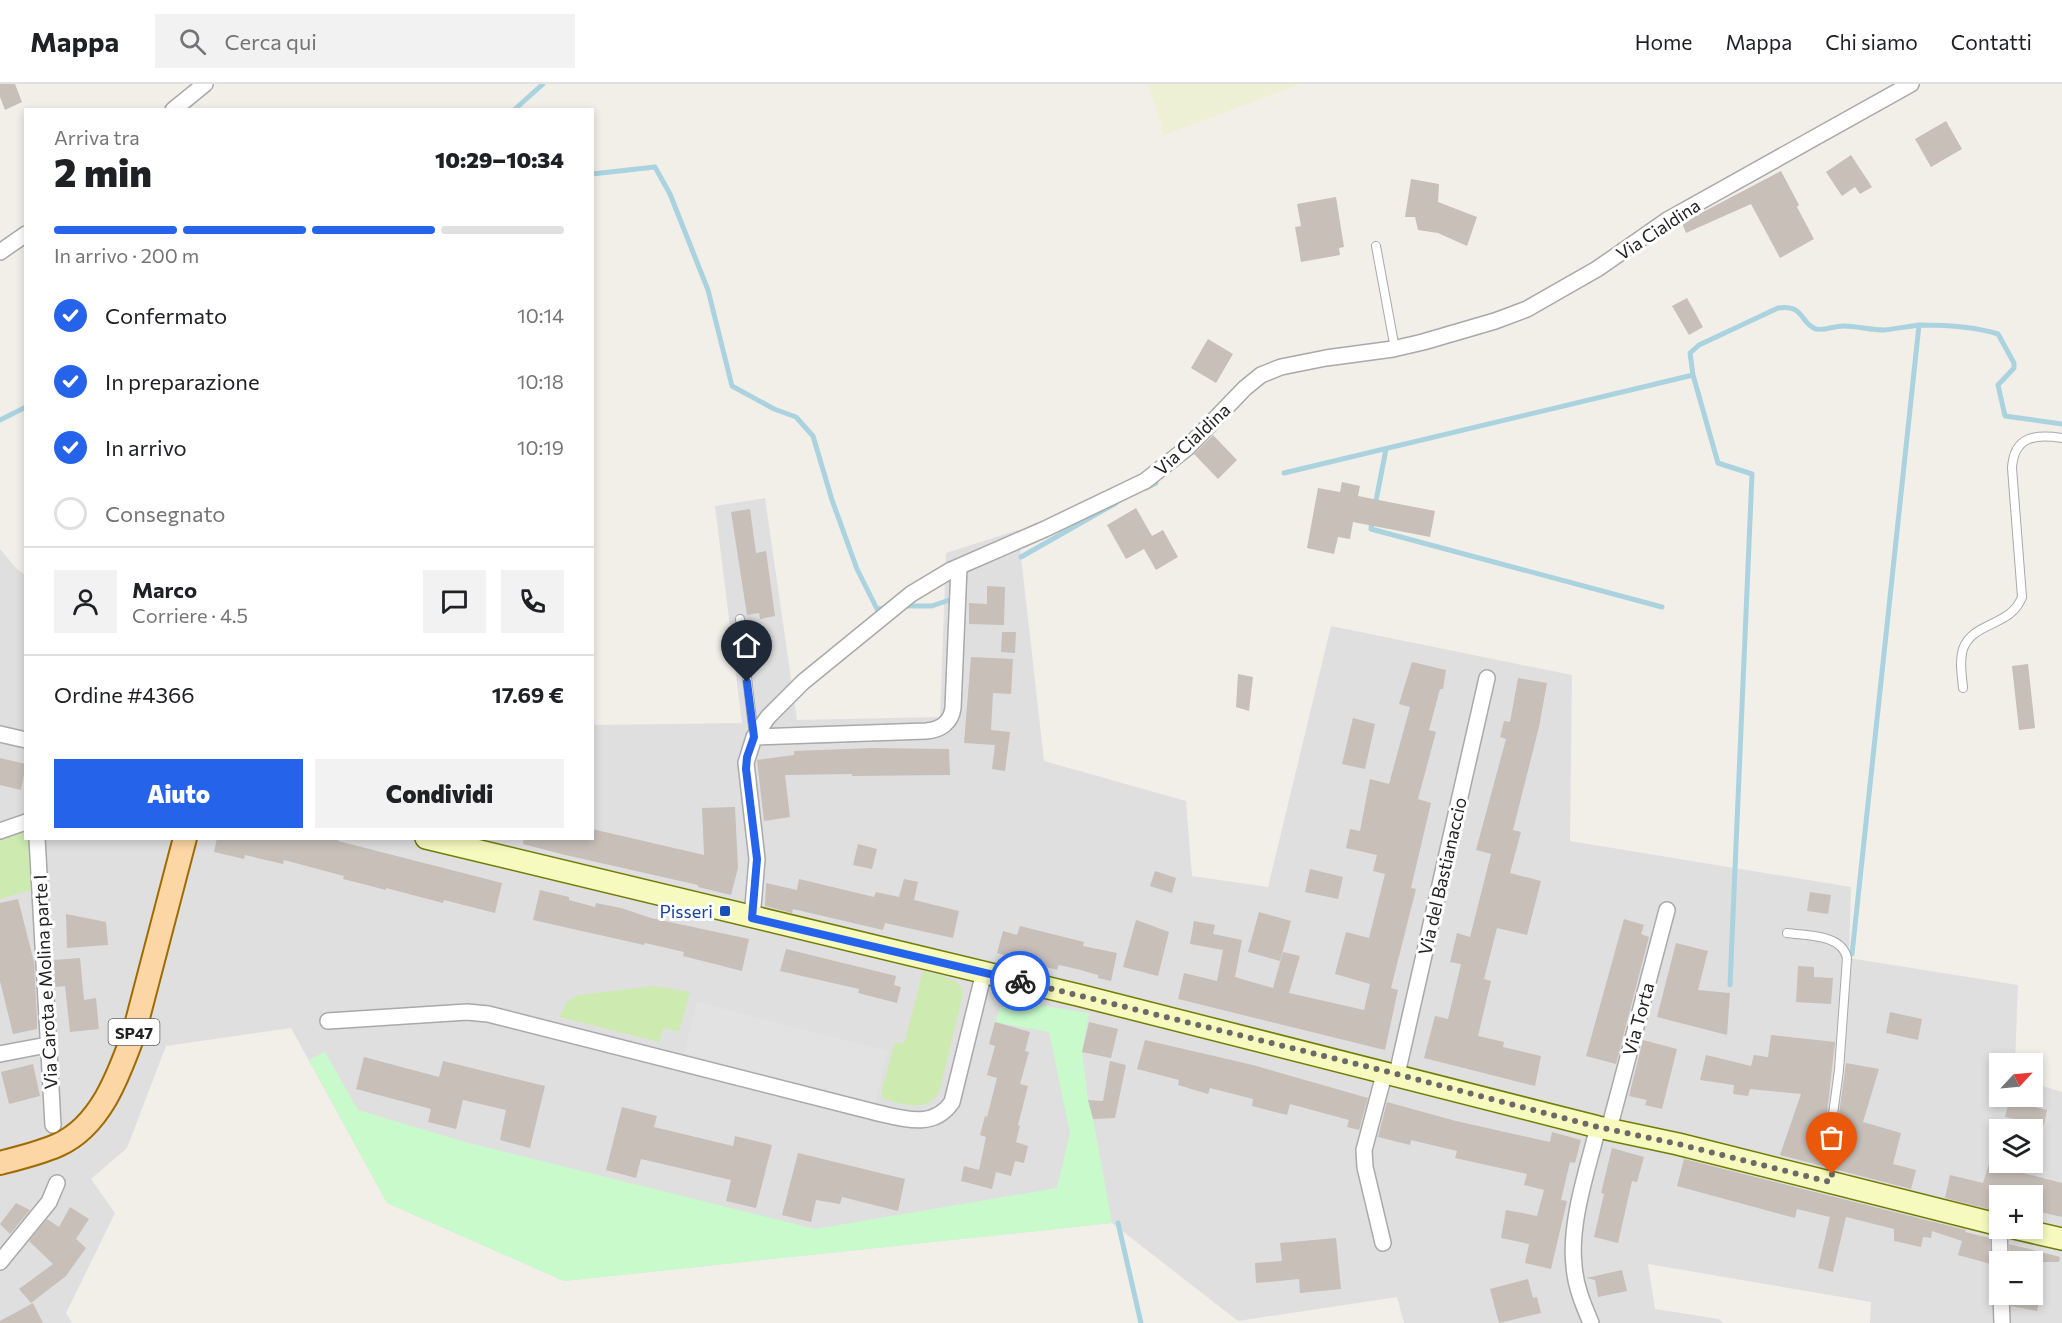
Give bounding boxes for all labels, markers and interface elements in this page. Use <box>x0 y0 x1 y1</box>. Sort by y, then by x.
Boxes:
search box <box>155 14 575 68</box>
text: Mappa <box>30 24 119 58</box>
icon: search <box>176 25 209 58</box>
text: Cerca qui <box>224 28 317 55</box>
text: Home <box>1635 29 1692 54</box>
text: Mappa <box>1725 29 1792 54</box>
text: Chi siamo <box>1825 29 1918 54</box>
text: Contatti <box>1951 29 2032 54</box>
text: Arriva tra <box>54 125 140 149</box>
text: 10:29–10:34 <box>435 146 564 173</box>
text: 2 min <box>54 147 152 195</box>
street label: Via Cialdina <box>1612 194 1704 264</box>
text: In arrivo · 200 m <box>54 243 199 267</box>
icon: check <box>54 299 87 332</box>
text: Confermato <box>105 302 227 329</box>
text: 10:14 <box>517 303 564 327</box>
icon: check <box>54 365 87 398</box>
text: In preparazione <box>105 368 260 395</box>
text: 10:18 <box>517 369 564 393</box>
street label: Via Cialdina <box>1150 398 1234 480</box>
icon: check <box>54 431 87 464</box>
text: In arrivo <box>105 434 187 461</box>
text: 10:19 <box>517 435 564 459</box>
text: Consegnato <box>105 500 225 527</box>
button: person <box>54 570 117 633</box>
button: chat <box>423 570 486 633</box>
button: phone <box>501 570 564 633</box>
text: Marco <box>132 576 197 603</box>
text: Corriere · 4.5 <box>132 603 248 627</box>
pin <box>721 620 772 682</box>
icon: home <box>730 629 763 662</box>
text: Ordine #4366 <box>54 681 195 708</box>
text: 17.69 € <box>492 681 564 708</box>
button: Aiuto <box>54 759 303 828</box>
button: Condividi <box>315 759 564 828</box>
street label: Via del Bastianaccio <box>1413 795 1471 957</box>
street label: Via Carota e Molina parte I <box>28 874 62 1090</box>
place label: Pisseri <box>659 900 713 922</box>
marker: Pisseri <box>718 904 732 918</box>
courier <box>990 951 1050 1011</box>
icon: bike <box>1004 965 1037 998</box>
street label: Via Torta <box>1618 980 1658 1058</box>
road number: SP47 <box>108 1019 160 1045</box>
north arrow <box>1989 1053 2043 1107</box>
map controls <box>1989 1053 2043 1305</box>
pin <box>1806 1112 1857 1174</box>
button: layers <box>1989 1119 2043 1173</box>
icon: bag <box>1815 1121 1848 1154</box>
button: + <box>1989 1185 2043 1239</box>
button: − <box>1989 1251 2043 1305</box>

